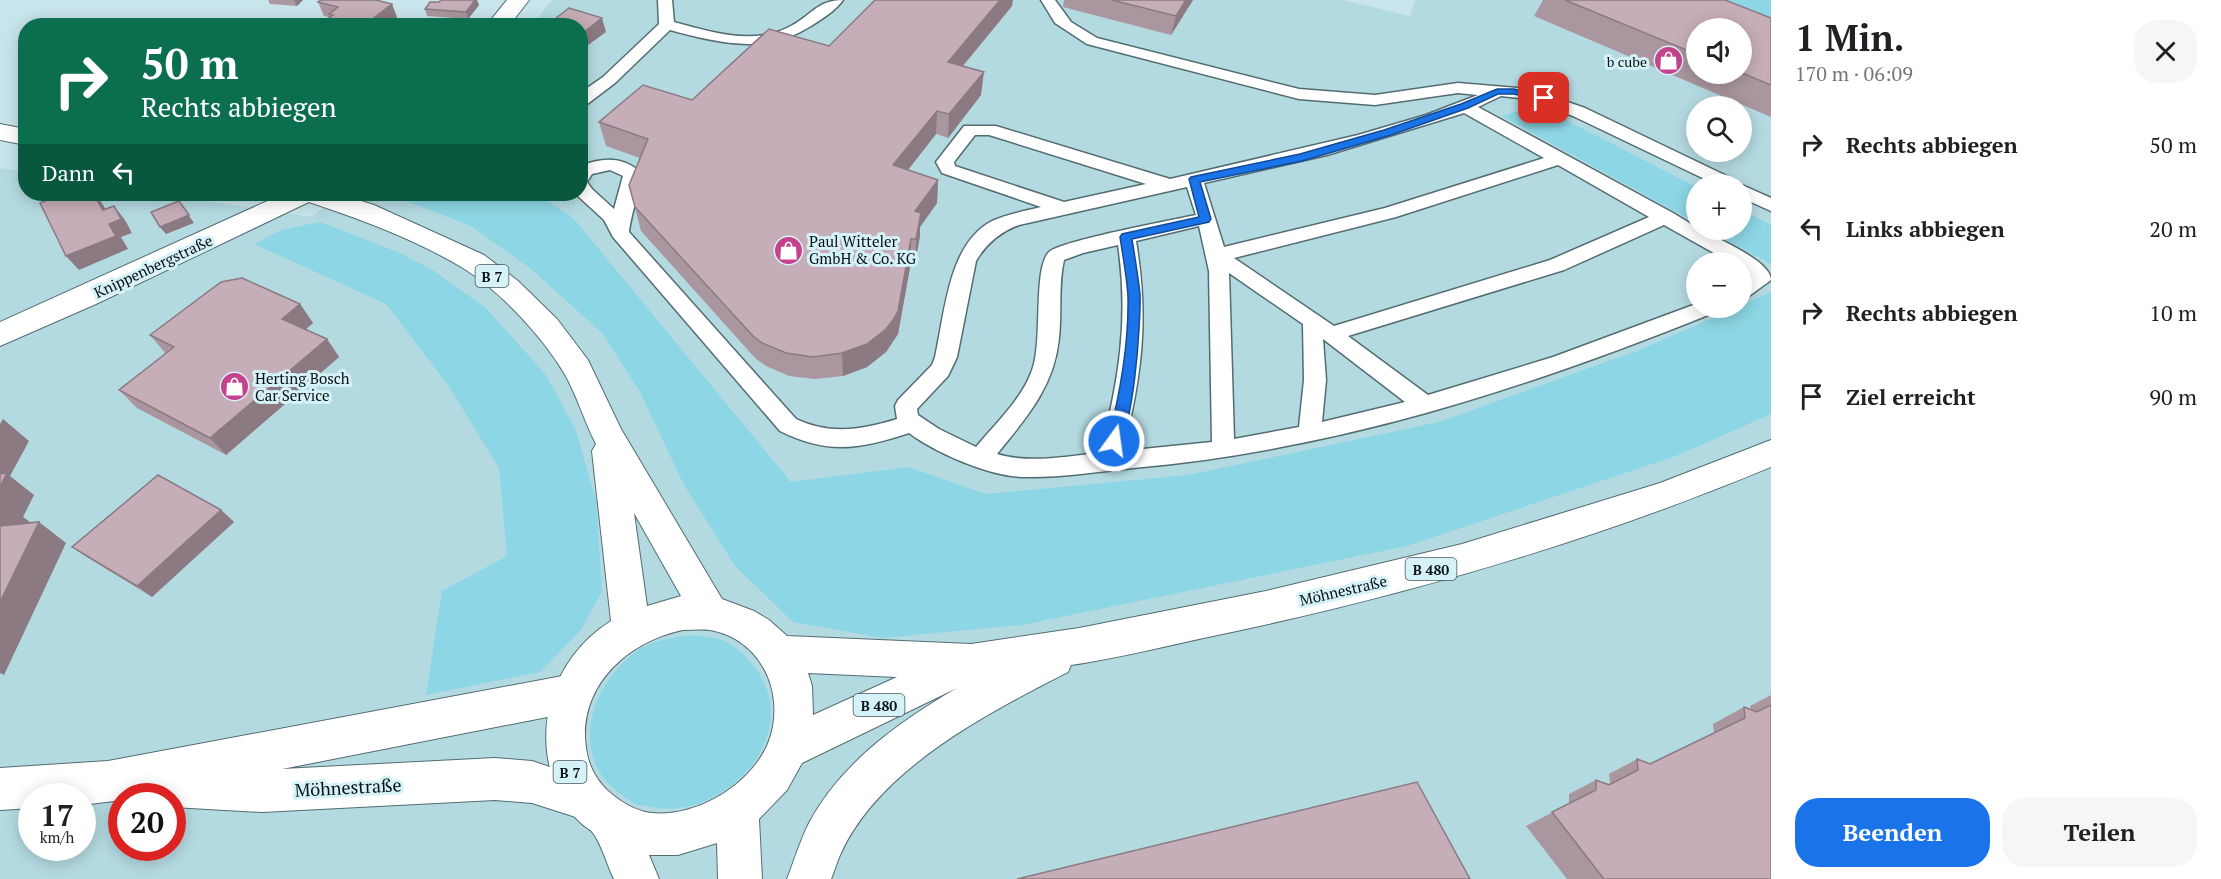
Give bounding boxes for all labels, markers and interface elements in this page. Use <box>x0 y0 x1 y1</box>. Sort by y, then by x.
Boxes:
text: 1 Min. <box>1795 14 1904 61</box>
map controls <box>1686 18 1752 318</box>
button: sound <box>1686 18 1752 84</box>
button: close <box>2134 20 2197 83</box>
text: 50 m <box>141 35 239 91</box>
icon: right <box>42 42 120 120</box>
shop icon: b cube <box>1652 45 1684 77</box>
place label: b cube <box>1607 52 1647 71</box>
text: 170 m · 06:09 <box>1795 60 1913 87</box>
pin <box>1518 72 1569 123</box>
icon: arrive <box>1527 81 1560 114</box>
text: Rechts abbiegen <box>141 89 337 125</box>
button: search <box>1686 96 1752 162</box>
icon: right <box>1795 128 1828 161</box>
text: Rechts abbiegen <box>1846 130 2018 159</box>
text: 50 m <box>2149 130 2197 159</box>
icon: left <box>107 156 140 189</box>
text: Dann <box>42 158 95 187</box>
button: + <box>1686 174 1752 240</box>
icon: left <box>1795 212 1828 245</box>
text: Links abbiegen <box>1846 214 2005 243</box>
text: 20 m <box>2149 214 2197 243</box>
street label: Knippenbergstraße <box>91 230 215 302</box>
place label: Paul Witteler GmbH & Co. KG <box>809 231 917 268</box>
shop icon: Paul Witteler GmbH & Co. KG <box>772 234 804 266</box>
button: − <box>1686 252 1752 318</box>
road number: B 7 <box>476 265 508 287</box>
icon: right <box>1795 296 1828 329</box>
text: Rechts abbiegen <box>1846 298 2018 327</box>
text: 10 m <box>2149 298 2197 327</box>
place label: Herting Bosch Car Service <box>255 368 350 405</box>
shop icon: Herting Bosch Car Service <box>218 371 250 403</box>
icon: arrive <box>1795 380 1828 413</box>
text: Ziel erreicht <box>1846 382 1976 411</box>
text: 90 m <box>2149 382 2197 411</box>
position arrow <box>1082 409 1146 473</box>
road number: B 480 <box>1406 558 1456 580</box>
street label: Möhnestraße <box>1297 570 1389 610</box>
road number: B 480 <box>854 694 904 716</box>
road number: B 7 <box>554 761 586 783</box>
street label: Möhnestraße <box>294 772 402 802</box>
speed limit sign: 20 <box>108 783 186 861</box>
text: 17 <box>40 795 74 835</box>
button: Beenden <box>1795 798 1990 867</box>
button: Teilen <box>2002 798 2197 867</box>
text: km/h <box>40 827 74 847</box>

